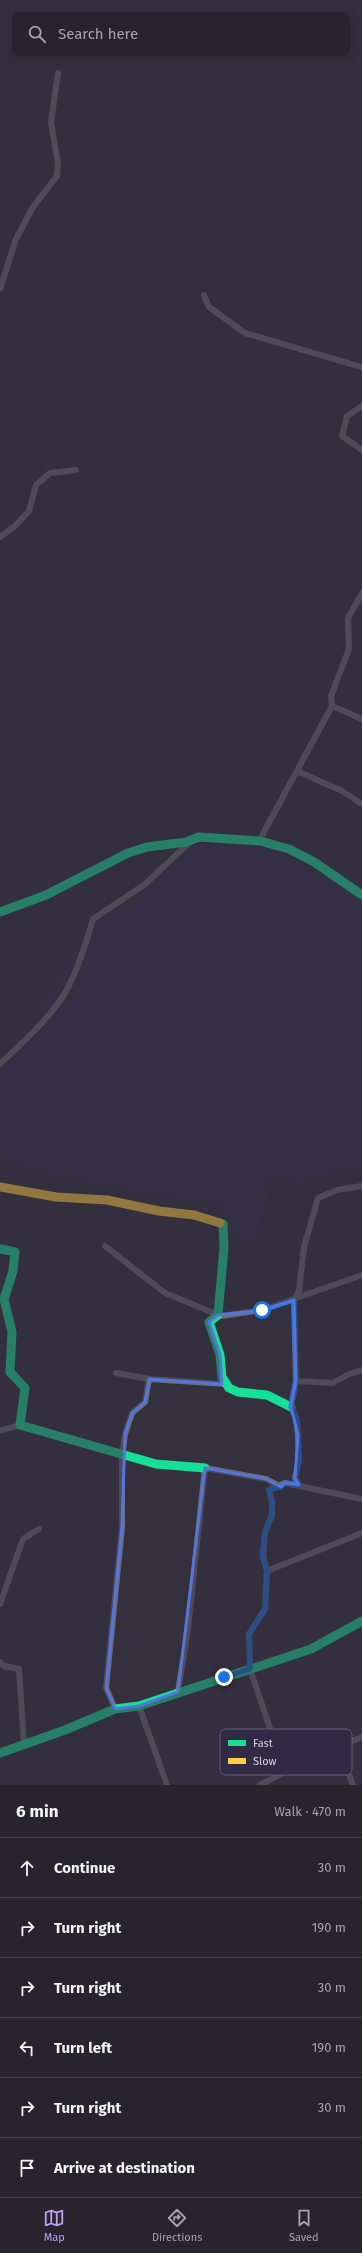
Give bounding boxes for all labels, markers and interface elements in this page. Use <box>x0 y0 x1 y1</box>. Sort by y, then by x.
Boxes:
search box <box>12 12 350 56</box>
icon: search <box>26 23 48 45</box>
text: Search here <box>58 25 138 43</box>
route start <box>253 1301 271 1319</box>
route end <box>215 1668 233 1686</box>
legend <box>220 1729 352 1775</box>
text: Fast <box>253 1737 273 1750</box>
text: Slow <box>253 1755 277 1768</box>
text: 6 min <box>16 1801 59 1822</box>
text: Walk · 470 m <box>274 1804 346 1819</box>
icon: ahead <box>16 1857 38 1879</box>
text: Continue <box>54 1859 115 1877</box>
text: 30 m <box>318 1860 346 1875</box>
icon: right <box>16 1917 38 1939</box>
text: Turn right <box>54 1919 121 1937</box>
text: 190 m <box>312 1920 346 1935</box>
icon: right <box>16 1977 38 1999</box>
text: Turn right <box>54 1979 121 1997</box>
text: 30 m <box>318 1980 346 1995</box>
icon: left <box>16 2037 38 2059</box>
text: Turn left <box>54 2039 112 2057</box>
text: 190 m <box>312 2040 346 2055</box>
icon: right <box>16 2097 38 2119</box>
text: Turn right <box>54 2099 121 2117</box>
text: 30 m <box>318 2100 346 2115</box>
icon: arrive <box>16 2157 38 2179</box>
text: Arrive at destination <box>54 2159 195 2177</box>
tab: Map <box>43 2207 65 2244</box>
tab: Directions <box>152 2207 202 2244</box>
tab: Saved <box>289 2207 319 2244</box>

